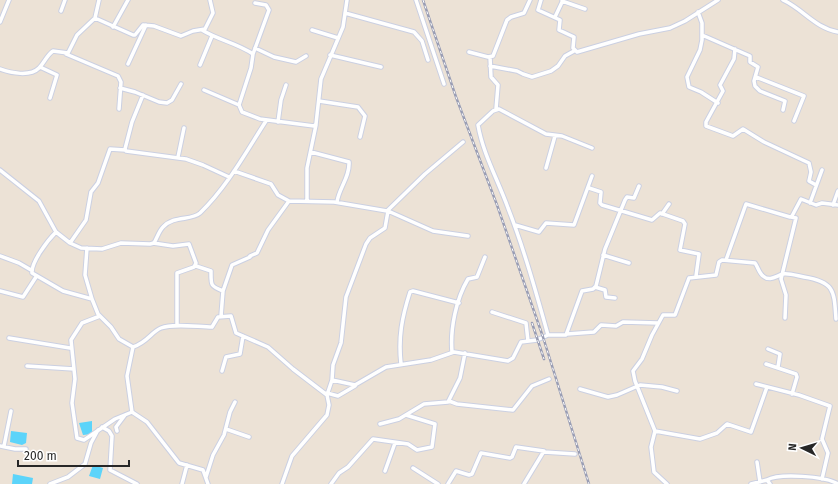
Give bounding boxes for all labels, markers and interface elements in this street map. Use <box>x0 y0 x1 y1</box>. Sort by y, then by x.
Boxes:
north arrow <box>782 428 822 468</box>
scale bar <box>18 442 129 468</box>
text: N <box>786 443 799 451</box>
text: 200 m <box>24 449 57 463</box>

